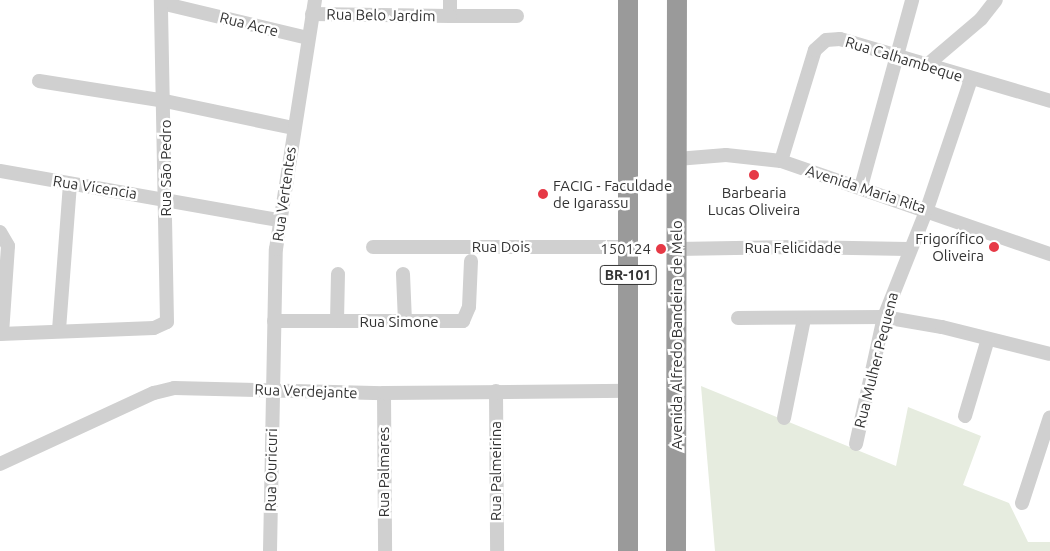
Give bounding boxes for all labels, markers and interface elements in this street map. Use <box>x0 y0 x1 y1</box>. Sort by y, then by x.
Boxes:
street label: Rua Belo Jardim <box>326 5 436 25</box>
street label: Rua Acre <box>218 8 280 40</box>
street label: Rua Calhambeque <box>843 33 965 85</box>
street label: Rua São Pedro <box>157 119 175 217</box>
street label: Rua Vertentes <box>268 146 300 242</box>
street label: Avenida Maria Rita <box>804 161 928 217</box>
marker: Barbearia Lucas Oliveira <box>748 169 760 181</box>
street label: Rua Vicencia <box>52 171 138 203</box>
place label: FACIG - Faculdade de Igarassu <box>553 176 672 211</box>
place label: Barbearia Lucas Oliveira <box>708 183 800 218</box>
marker: FACIG - Faculdade de Igarassu <box>537 188 549 200</box>
street label: Avenida Alfredo Bandeira de Melo <box>668 220 686 450</box>
place label: Frigorífico Oliveira <box>915 229 984 264</box>
street label: Rua Dois <box>472 238 530 256</box>
street label: Rua Felicidade <box>745 239 841 257</box>
place label: 150124 <box>600 240 651 258</box>
marker: Frigorífico Oliveira <box>988 241 1000 253</box>
marker: 150124 <box>655 243 667 255</box>
road number: BR-101 <box>599 264 657 286</box>
street label: Rua Mulher Pequena <box>850 290 902 430</box>
street label: Rua Simone <box>359 313 439 331</box>
street label: Rua Verdejante <box>254 380 358 402</box>
street label: Rua Palmeirina <box>487 421 505 521</box>
street label: Rua Palmares <box>375 427 393 517</box>
street label: Rua Ouricuri <box>261 428 281 512</box>

